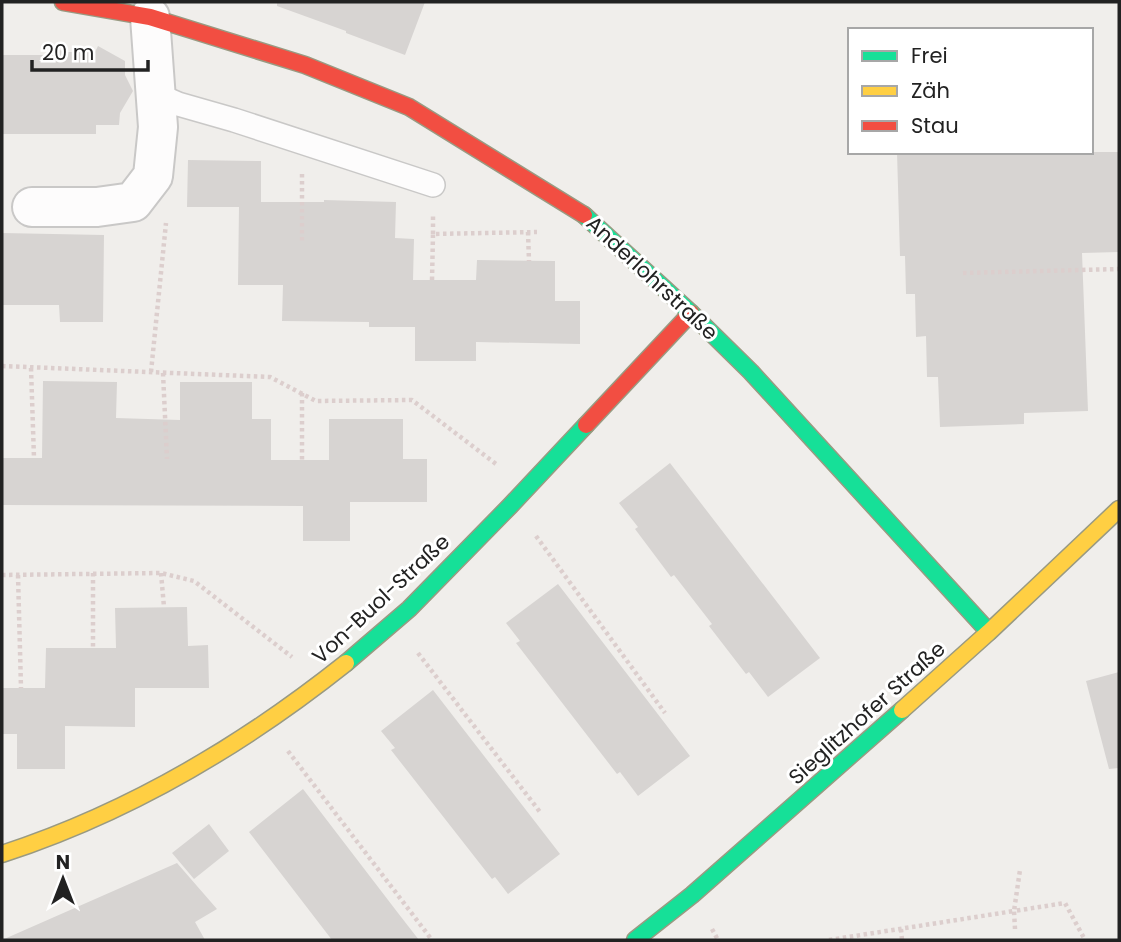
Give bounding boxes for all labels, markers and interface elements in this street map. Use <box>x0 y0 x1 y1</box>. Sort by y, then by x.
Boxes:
scale bar <box>32 28 147 72</box>
legend <box>848 28 1093 154</box>
text: 20 m <box>42 38 95 67</box>
text: Frei <box>911 41 948 70</box>
text: Zäh <box>911 76 950 105</box>
text: Stau <box>911 111 959 140</box>
street label: Anderlohrstraße <box>580 209 725 346</box>
street label: Von-Buol-Straße <box>306 527 456 670</box>
street label: Sieglitzhofer Straße <box>782 634 951 791</box>
north arrow <box>28 844 98 914</box>
text: N <box>56 849 70 876</box>

